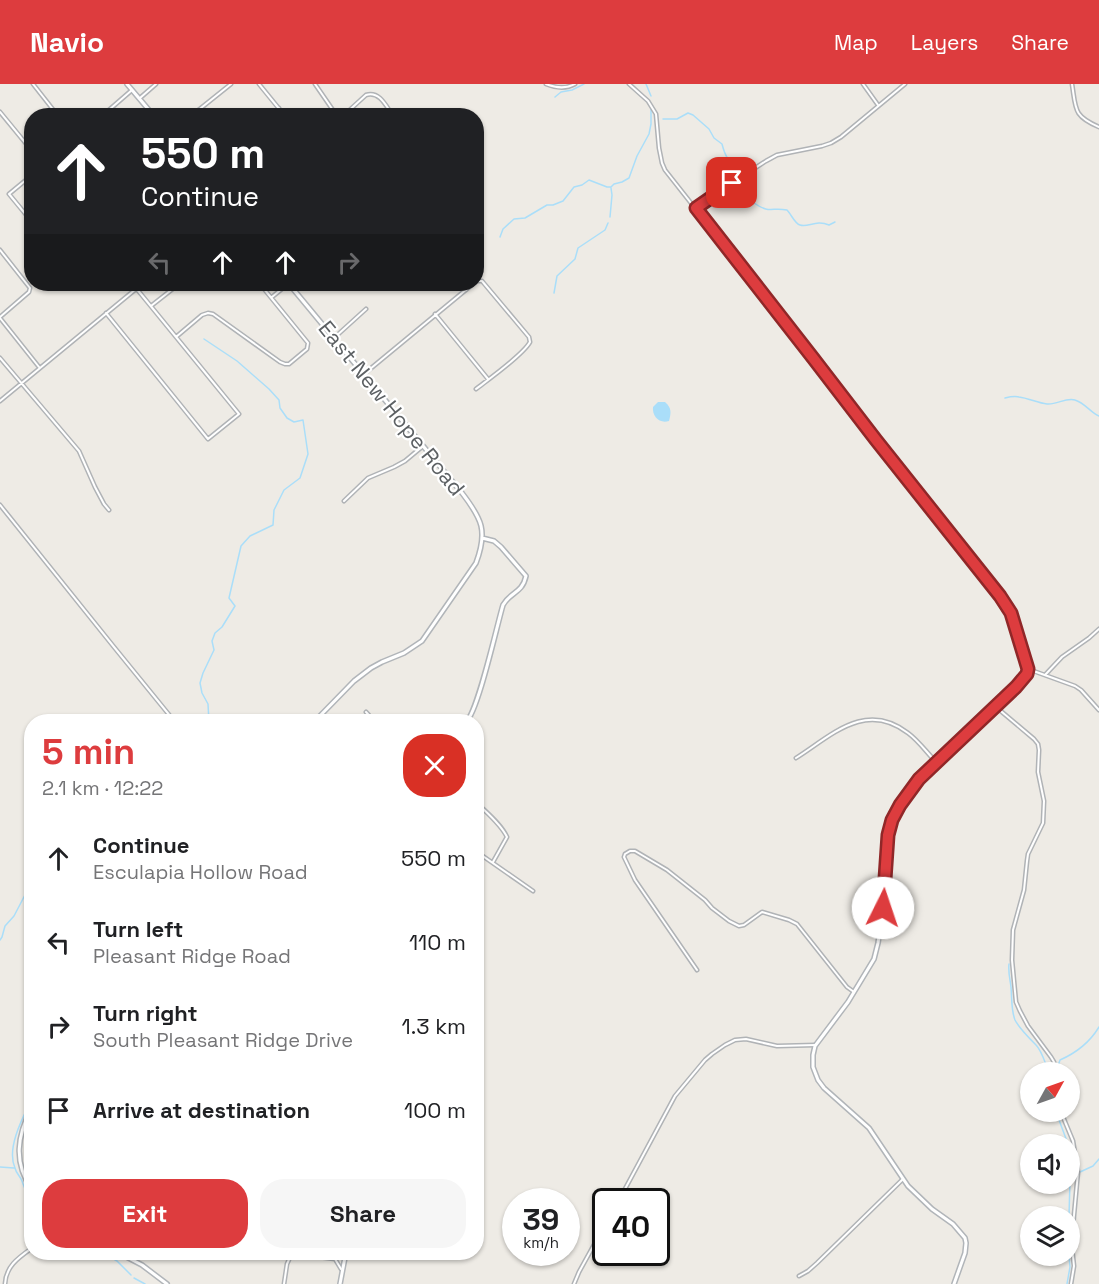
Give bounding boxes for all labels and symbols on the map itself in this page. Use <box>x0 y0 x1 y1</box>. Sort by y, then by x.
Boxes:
pin <box>706 157 757 208</box>
street label: East New Hope Road <box>313 315 471 501</box>
position arrow <box>851 876 915 940</box>
north arrow <box>1020 1062 1080 1122</box>
speed limit sign: 40 <box>592 1188 670 1266</box>

